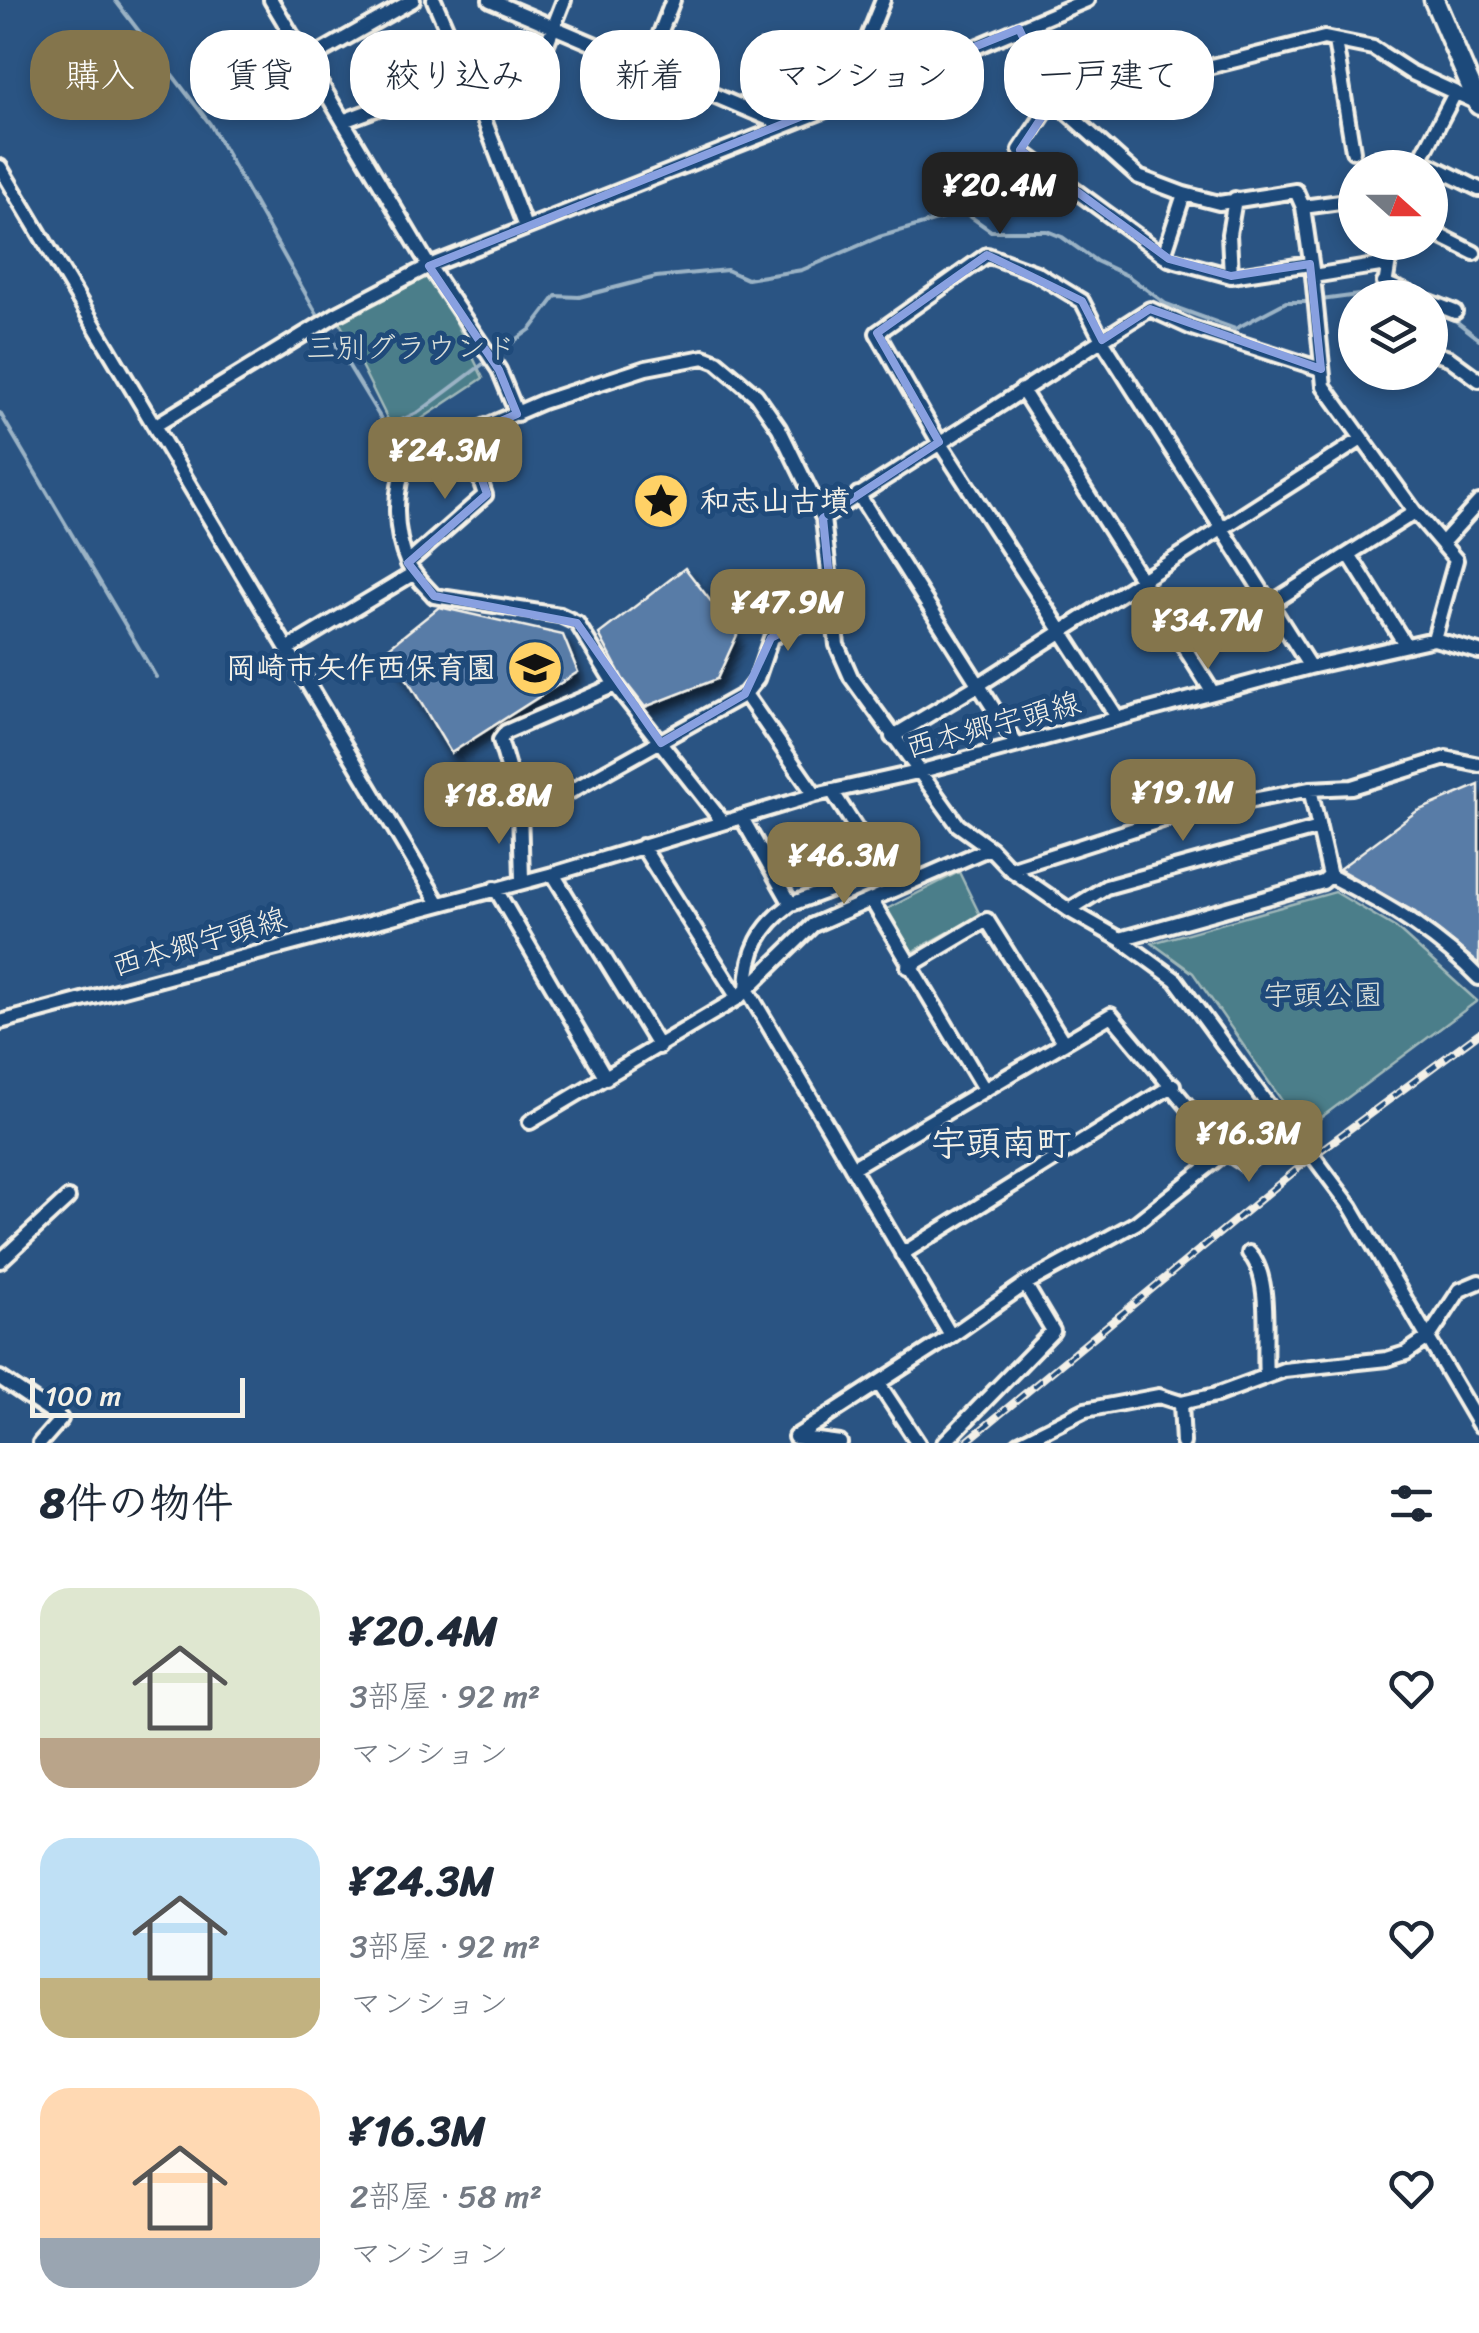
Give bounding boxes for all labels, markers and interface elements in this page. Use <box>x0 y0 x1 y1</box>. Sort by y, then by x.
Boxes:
chip: 購入 <box>30 30 170 120</box>
chip: 賃貸 <box>190 30 330 120</box>
chip: 絞り込み <box>350 30 560 120</box>
chip: 新着 <box>580 30 720 120</box>
chip: マンション <box>740 30 984 120</box>
chip: 一戸建て <box>1004 30 1214 120</box>
north arrow <box>1338 150 1448 260</box>
map controls <box>1338 150 1448 390</box>
pin: ¥20.4M <box>919 152 1081 237</box>
text: ¥20.4M <box>944 156 1056 213</box>
button: layers <box>1338 280 1448 390</box>
park label: 三別グラウンド <box>306 321 516 375</box>
pin: ¥24.3M <box>364 417 526 502</box>
text: ¥24.3M <box>390 421 500 478</box>
place icon: 和志山古墳 <box>631 471 691 531</box>
place label: 和志山古墳 <box>700 474 850 528</box>
pin: ¥47.9M <box>707 569 869 654</box>
text: ¥47.9M <box>732 573 844 630</box>
pin: ¥34.7M <box>1127 587 1289 672</box>
text: ¥34.7M <box>1153 591 1263 648</box>
school or university icon: 岡崎市矢作西保育園 <box>505 638 565 698</box>
place label: 岡崎市矢作西保育園 <box>226 641 496 695</box>
street label: 西本郷宇頭線 <box>899 676 1087 774</box>
pin: ¥19.1M <box>1102 759 1264 844</box>
pin: ¥18.8M <box>418 762 580 847</box>
text: ¥19.1M <box>1133 763 1233 820</box>
text: ¥18.8M <box>446 766 552 823</box>
pin: ¥46.3M <box>763 822 925 907</box>
text: ¥46.3M <box>789 826 899 883</box>
street label: 西本郷宇頭線 <box>105 891 293 993</box>
park label: 宇頭公園 <box>1263 968 1383 1022</box>
pin: ¥16.3M <box>1168 1100 1330 1185</box>
text: ¥16.3M <box>1197 1104 1301 1161</box>
district label: 宇頭南町 <box>931 1112 1071 1174</box>
text: 100 m <box>45 1371 121 1420</box>
scale bar <box>30 1373 245 1418</box>
text: 8件の物件 <box>40 1466 233 1540</box>
icon: filters <box>1384 1476 1439 1531</box>
text: ¥20.4M <box>350 1594 497 1668</box>
icon: home <box>120 1628 240 1748</box>
icon: heart <box>1384 1661 1439 1716</box>
text: 3部屋 · 92 m² <box>350 1668 540 1725</box>
text: マンション <box>350 1725 509 1782</box>
text: ¥24.3M <box>350 1844 494 1918</box>
icon: home <box>120 1878 240 1998</box>
icon: heart <box>1384 1911 1439 1966</box>
text: 3部屋 · 92 m² <box>350 1918 540 1975</box>
text: マンション <box>350 1975 509 2032</box>
text: ¥16.3M <box>350 2094 485 2168</box>
icon: home <box>120 2128 240 2248</box>
icon: heart <box>1384 2161 1439 2216</box>
text: 2部屋 · 58 m² <box>350 2168 542 2225</box>
text: マンション <box>350 2225 509 2282</box>

